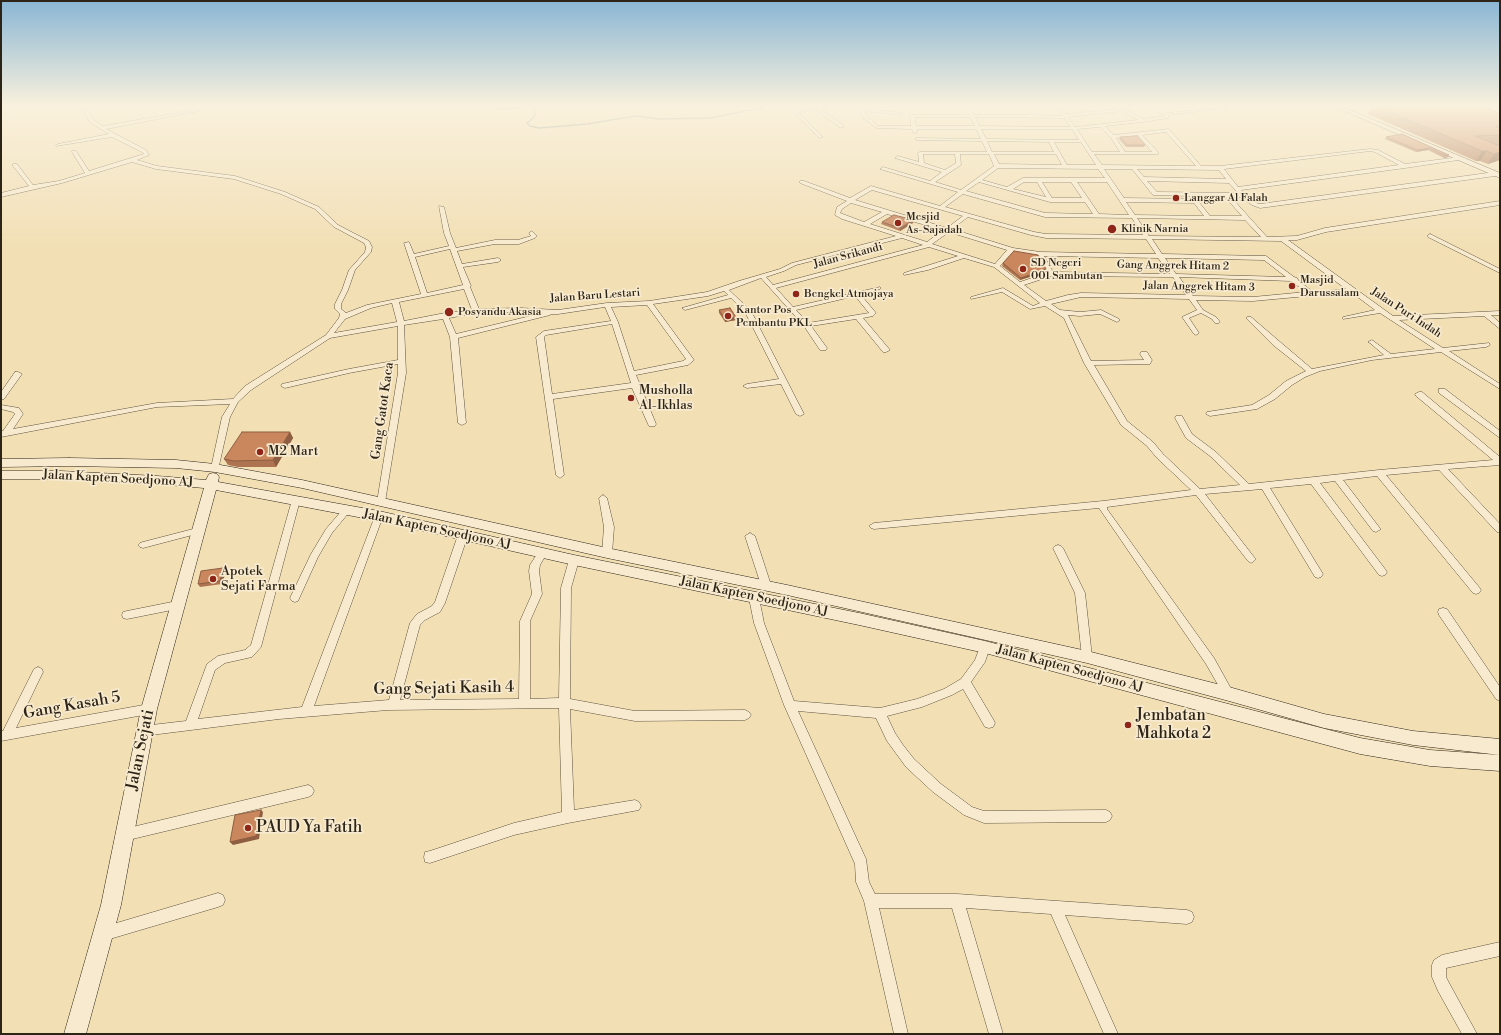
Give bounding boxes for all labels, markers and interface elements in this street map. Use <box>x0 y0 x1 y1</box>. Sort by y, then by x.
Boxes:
place label: Langgar Al Falah <box>1184 191 1268 205</box>
marker: Langgar Al Falah <box>1171 193 1181 203</box>
place label: Mesjid As-Sajadah <box>906 210 962 236</box>
marker: Mesjid As-Sajadah <box>893 218 903 228</box>
place label: Klinik Narnia <box>1121 222 1188 236</box>
marker: Klinik Narnia <box>1106 223 1118 235</box>
street label: Jalan Srikandi <box>812 240 884 272</box>
place label: SD Negeri 001 Sambutan <box>1031 256 1102 282</box>
street label: Gang Anggrek Hitam 2 <box>1117 258 1229 274</box>
marker: SD Negeri 001 Sambutan <box>1018 264 1028 274</box>
place label: Masjid Darussalam <box>1300 273 1359 299</box>
street label: Jalan Anggrek Hitam 3 <box>1143 279 1255 295</box>
marker: Masjid Darussalam <box>1287 281 1297 291</box>
street label: Jalan Puri Indah <box>1368 285 1444 341</box>
street label: Jalan Baru Lestari <box>549 286 641 306</box>
place label: Bengkel Atmojaya <box>804 287 894 301</box>
marker: Bengkel Atmojaya <box>791 289 801 299</box>
place label: Kantor Pos Pembantu PKL <box>736 303 812 329</box>
place label: Posyandu Akasia <box>458 305 541 319</box>
marker: Posyandu Akasia <box>443 306 455 318</box>
marker: Kantor Pos Pembantu PKL <box>723 311 733 321</box>
street label: Gang Gatot Kaca <box>368 361 398 461</box>
place label: Musholla Al-Ikhlas <box>639 383 693 414</box>
marker: Musholla Al-Ikhlas <box>626 393 636 403</box>
place label: M2 Mart <box>268 444 318 460</box>
marker: M2 Mart <box>255 447 265 457</box>
street label: Jalan Kapten Soedjono AJ <box>42 467 194 491</box>
street label: Jalan Kapten Soedjono AJ <box>361 507 513 553</box>
place label: Apotek Sejati Farma <box>221 564 296 595</box>
marker: Apotek Sejati Farma <box>208 574 218 584</box>
street label: Jalan Kapten Soedjono AJ <box>678 574 830 620</box>
street label: Jalan Kapten Soedjono AJ <box>995 642 1145 696</box>
street label: Gang Sejati Kasih 4 <box>373 678 515 700</box>
street label: Gang Kasah 5 <box>22 688 122 724</box>
place label: Jembatan Mahkota 2 <box>1136 706 1211 744</box>
street label: Jalan Sejati <box>123 708 159 792</box>
marker: Jembatan Mahkota 2 <box>1123 720 1133 730</box>
place label: PAUD Ya Fatih <box>256 818 362 838</box>
marker: PAUD Ya Fatih <box>243 823 253 833</box>

